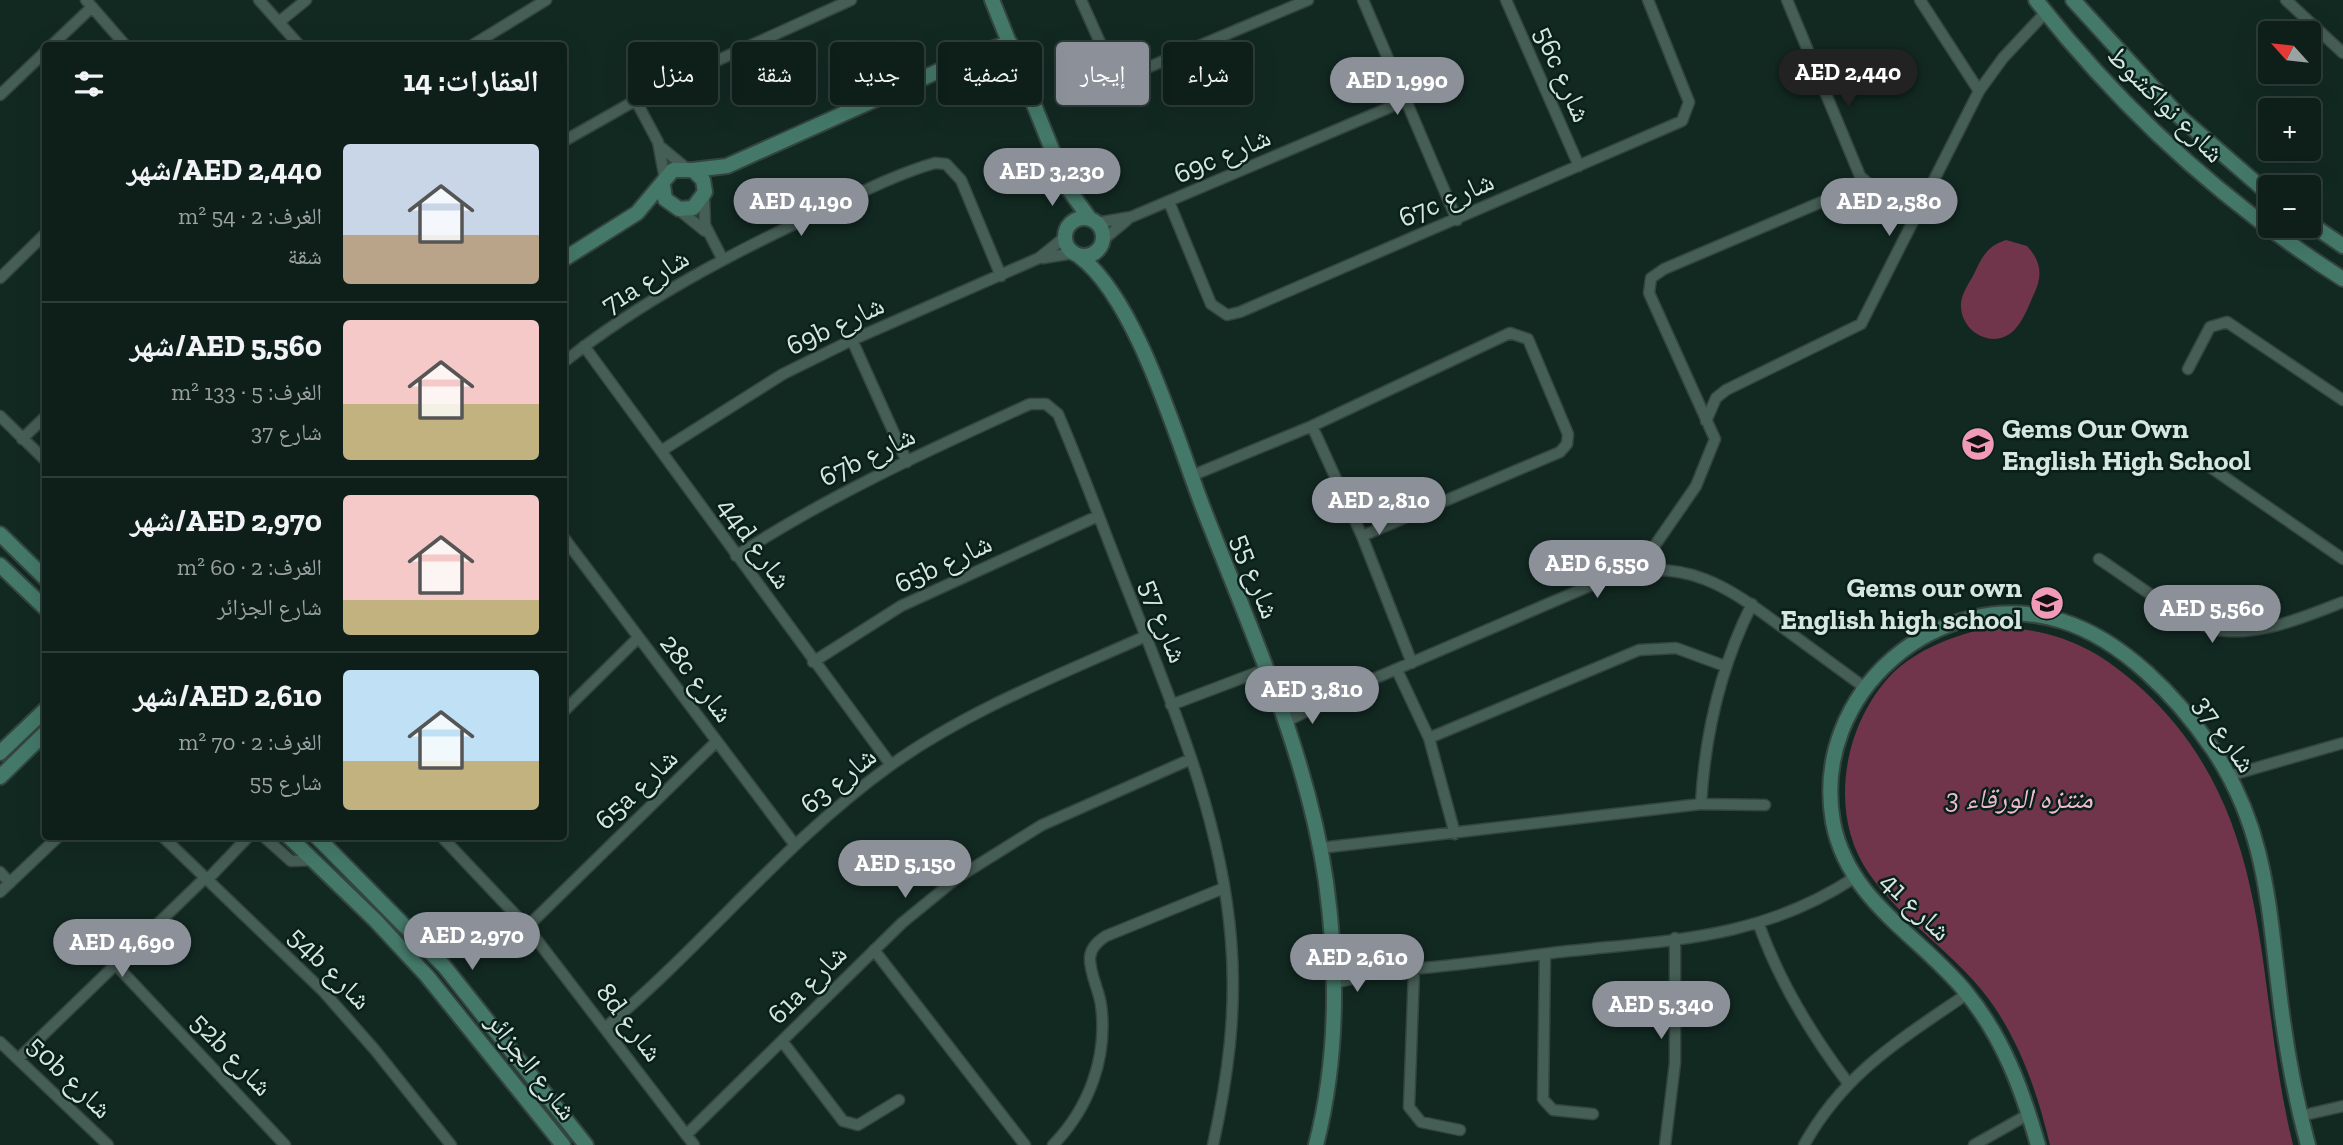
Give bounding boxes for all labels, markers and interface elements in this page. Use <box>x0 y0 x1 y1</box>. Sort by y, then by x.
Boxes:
street label: 56c شارع <box>1526 21 1599 128</box>
north arrow <box>2258 21 2320 84</box>
map controls <box>2258 21 2321 238</box>
street label: شارع نواكشوط <box>2100 39 2231 170</box>
chip: منزل <box>628 42 718 105</box>
chip: شقة <box>732 42 816 105</box>
chip: جديد <box>830 42 924 105</box>
chip: تصفية <box>938 42 1042 105</box>
chip: إيجار <box>1056 42 1149 105</box>
chip: شراء <box>1163 42 1253 105</box>
pin: AED 2,440 <box>1768 50 1928 109</box>
pin: AED 1,990 <box>1317 58 1477 117</box>
text: AED 2,440 <box>1795 58 1901 86</box>
text: العقارات: 14 <box>403 63 539 99</box>
icon: filters <box>70 65 108 103</box>
text: AED 1,990 <box>1346 66 1448 94</box>
button: + <box>2258 98 2321 161</box>
street label: 69c شارع <box>1168 120 1276 191</box>
pin: AED 3,230 <box>972 148 1132 208</box>
text: AED 2,440/شهر <box>127 152 322 188</box>
text: AED 3,230 <box>999 157 1105 185</box>
street label: 67c شارع <box>1393 164 1499 235</box>
icon: home <box>399 172 483 256</box>
button: − <box>2258 175 2321 238</box>
pin: AED 4,190 <box>721 178 881 238</box>
pin: AED 2,580 <box>1809 178 1969 238</box>
text: AED 4,190 <box>750 187 852 215</box>
text: AED 2,580 <box>1837 187 1941 215</box>
text: الغرف: 2 · 54 m² <box>178 202 322 230</box>
street label: 71a شارع <box>595 241 695 322</box>
text: شقة <box>288 242 322 270</box>
street label: 69b شارع <box>781 288 890 363</box>
text: AED 5,560/شهر <box>130 328 322 364</box>
icon: home <box>399 348 483 432</box>
text: الغرف: 5 · 133 m² <box>171 378 322 406</box>
place label: Gems Our Own English High School <box>2002 412 2251 477</box>
text: شارع 37 <box>251 418 322 446</box>
street label: 67b شارع <box>814 419 921 494</box>
school or university icon: Gems Our Own English High School <box>1959 425 1997 463</box>
pin: AED 2,810 <box>1299 477 1459 537</box>
text: AED 2,810 <box>1328 486 1430 514</box>
street label: 44d شارع <box>710 491 799 596</box>
text: AED 2,970/شهر <box>130 503 322 539</box>
icon: home <box>399 523 483 607</box>
street label: 65b شارع <box>889 526 997 601</box>
street label: شارع 55 <box>1224 529 1287 623</box>
pin: AED 6,550 <box>1517 540 1677 600</box>
text: AED 6,550 <box>1545 549 1649 577</box>
text: الغرف: 2 · 60 m² <box>177 553 322 581</box>
place label: Gems our own English high school <box>1781 571 2022 636</box>
street label: شارع 57 <box>1132 574 1195 668</box>
school or university icon: Gems our own English high school <box>2028 584 2066 622</box>
pin: AED 5,560 <box>2132 586 2292 645</box>
text: شارع الجزائر <box>217 593 322 621</box>
text: AED 5,560 <box>2160 594 2264 622</box>
street label: 28c شارع <box>652 627 741 729</box>
pin: AED 3,810 <box>1232 666 1392 726</box>
text: AED 3,810 <box>1261 675 1363 703</box>
text: AED 2,610/شهر <box>133 678 322 714</box>
street label: شارع 37 <box>2186 689 2263 779</box>
icon: home <box>399 698 483 782</box>
text: الغرف: 2 · 70 m² <box>178 728 322 756</box>
street label: شارع 63 <box>793 739 883 821</box>
street label: 65a شارع <box>588 742 685 837</box>
text: شارع 55 <box>249 768 322 796</box>
park label: منتزه الورقاء 3 <box>1945 782 2093 815</box>
pin: AED 5,150 <box>825 841 985 900</box>
text: AED 5,150 <box>854 849 956 877</box>
street label: شارع 41 <box>1873 864 1958 948</box>
pin: AED 2,970 <box>392 912 552 972</box>
pin: AED 4,690 <box>42 920 202 979</box>
street label: 54b شارع <box>281 920 378 1017</box>
text: AED 2,970 <box>420 921 524 949</box>
text: AED 4,690 <box>69 928 175 956</box>
pin: AED 2,610 <box>1277 934 1437 994</box>
street label: 61a شارع <box>760 937 854 1031</box>
text: AED 2,610 <box>1306 943 1408 971</box>
street label: 8d شارع <box>589 976 670 1068</box>
pin: AED 5,340 <box>1581 982 1741 1041</box>
text: AED 5,340 <box>1608 990 1714 1018</box>
street label: 52b شارع <box>184 1005 280 1103</box>
street label: شارع الجزائر <box>478 1005 584 1127</box>
street label: 50b شارع <box>20 1029 119 1126</box>

